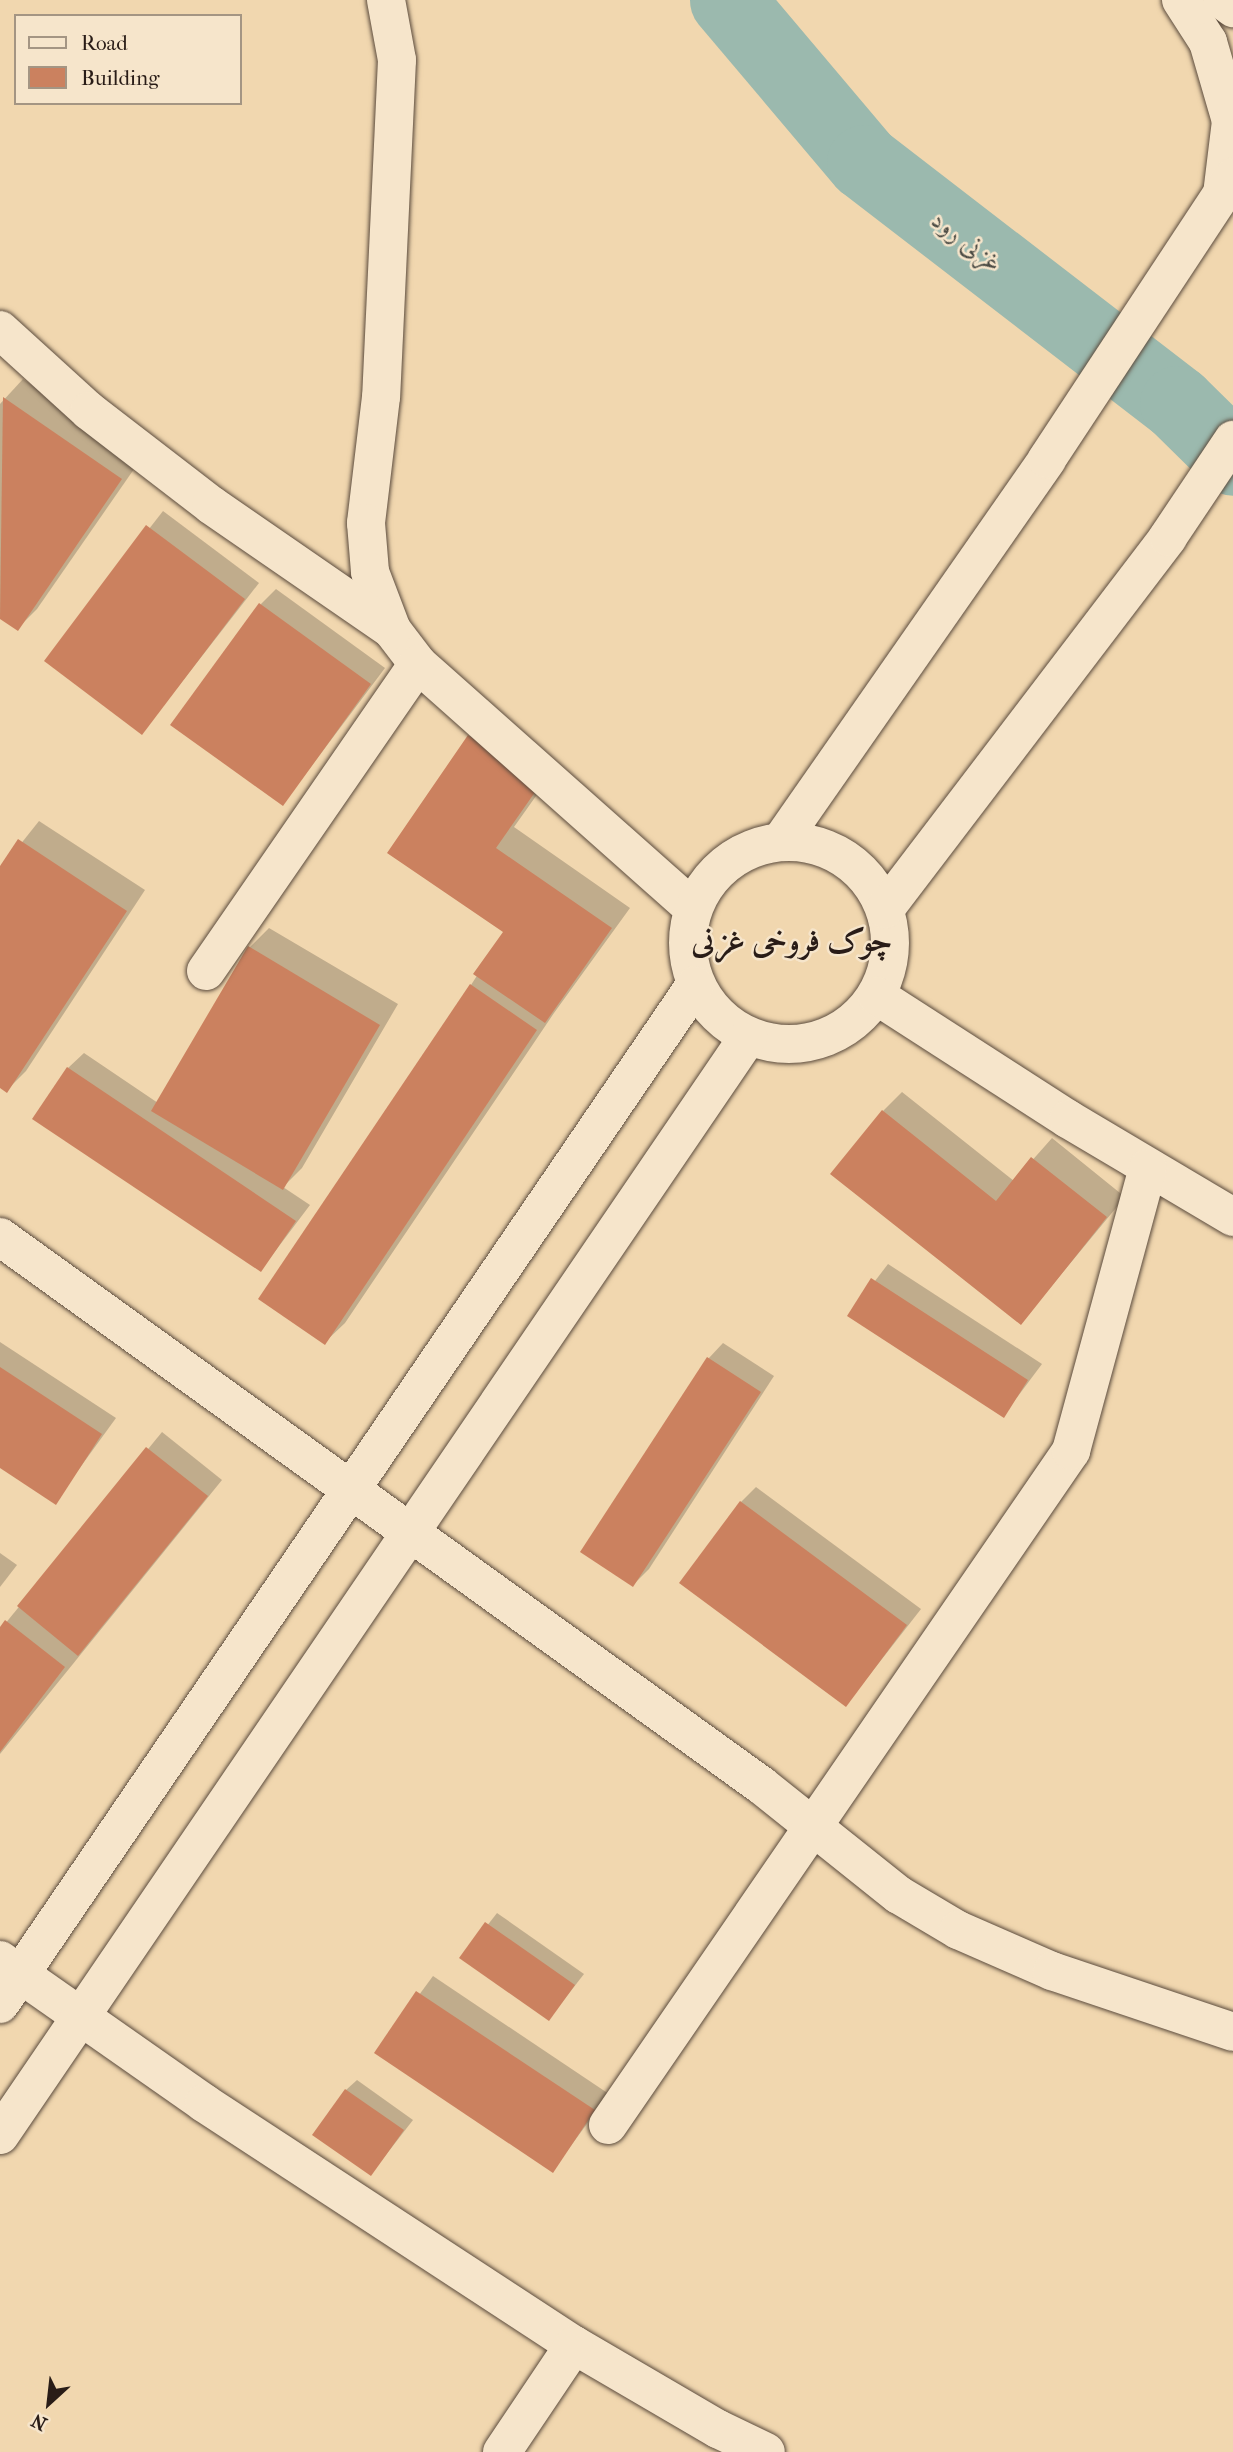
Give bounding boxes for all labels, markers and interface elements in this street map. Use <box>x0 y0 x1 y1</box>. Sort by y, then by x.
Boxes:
legend <box>14 14 242 105</box>
text: Road <box>81 31 128 55</box>
text: Building <box>81 66 159 90</box>
water label: غزنی رود <box>925 204 1009 280</box>
district label: چوک فروخی غزنی <box>691 922 893 960</box>
north arrow <box>14 2368 84 2438</box>
text: N <box>28 2409 51 2435</box>

